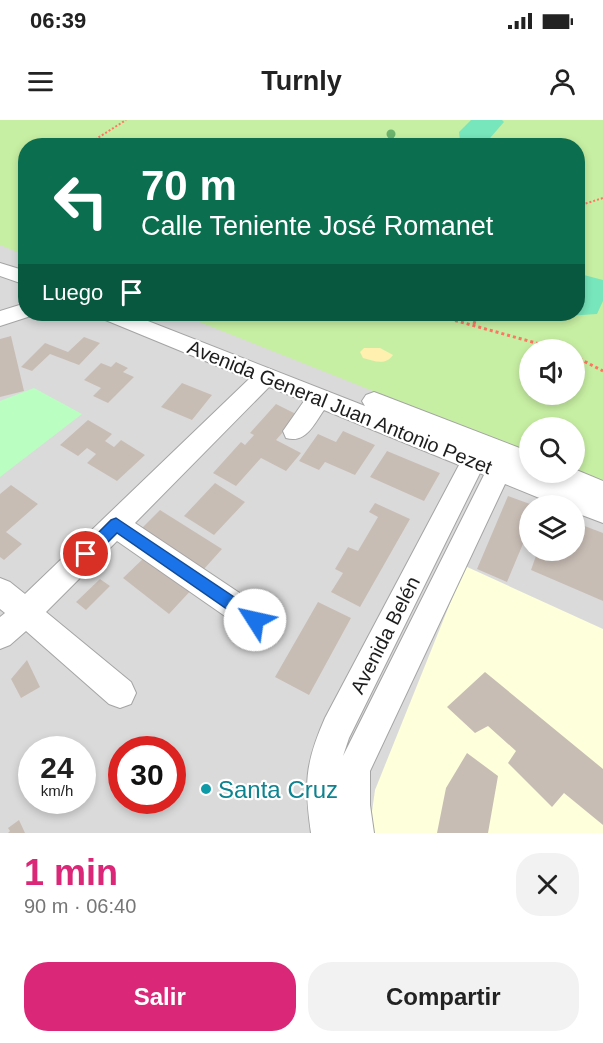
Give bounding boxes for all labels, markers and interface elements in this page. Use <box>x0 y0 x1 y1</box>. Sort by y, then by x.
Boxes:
text: 06:39 <box>30 8 86 33</box>
icon: menu <box>24 65 57 98</box>
icon: person <box>546 65 579 98</box>
text: Turnly <box>261 66 342 96</box>
icon: left <box>42 162 120 240</box>
text: 70 m <box>141 162 237 209</box>
text: Calle Teniente José Romanet <box>141 211 493 241</box>
icon: arrive <box>115 276 148 309</box>
text: Luego <box>42 280 103 305</box>
street label: Avenida General Juan Antonio Pezet <box>184 336 496 479</box>
map controls <box>519 339 585 561</box>
button: sound <box>519 339 585 405</box>
button: search <box>519 417 585 483</box>
button: layers <box>519 495 585 561</box>
pin <box>60 528 111 579</box>
icon: arrive <box>69 537 102 570</box>
street label: Avenida Belén <box>346 573 424 697</box>
position arrow <box>223 588 287 652</box>
speed limit sign: 30 <box>108 736 186 814</box>
text: 24 <box>40 751 74 784</box>
place label: Santa Cruz <box>218 776 338 803</box>
text: km/h <box>41 782 73 799</box>
marker: Santa Cruz <box>199 782 213 796</box>
text: 1 min <box>24 852 118 893</box>
button: close <box>516 853 579 916</box>
text: 90 m · 06:40 <box>24 895 136 917</box>
button: Salir <box>24 962 296 1031</box>
button: Compartir <box>308 962 579 1031</box>

